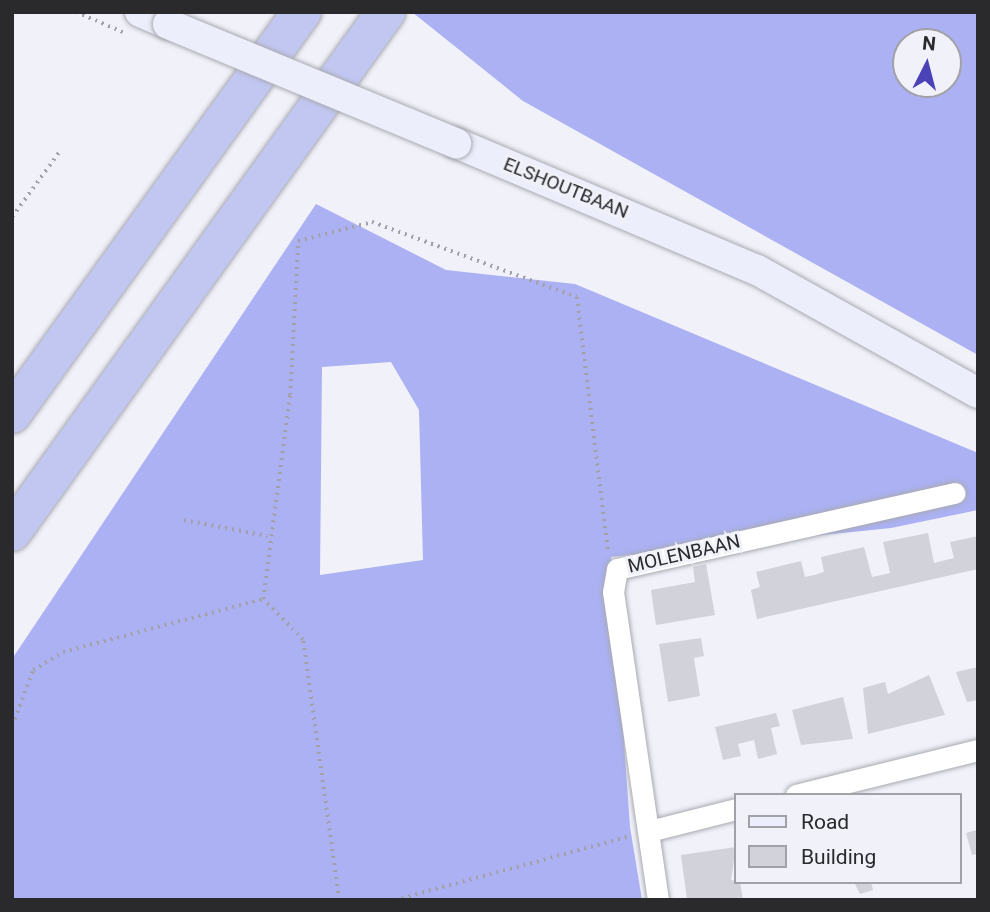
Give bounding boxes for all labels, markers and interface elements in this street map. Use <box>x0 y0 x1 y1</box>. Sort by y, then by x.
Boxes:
north arrow <box>892 28 962 98</box>
text: N <box>921 31 937 56</box>
street label: ELSHOUTBAAN <box>500 153 632 223</box>
street label: MOLENBAAN <box>626 530 742 578</box>
legend <box>734 793 962 884</box>
text: Road <box>801 810 849 834</box>
text: Building <box>801 845 876 869</box>

